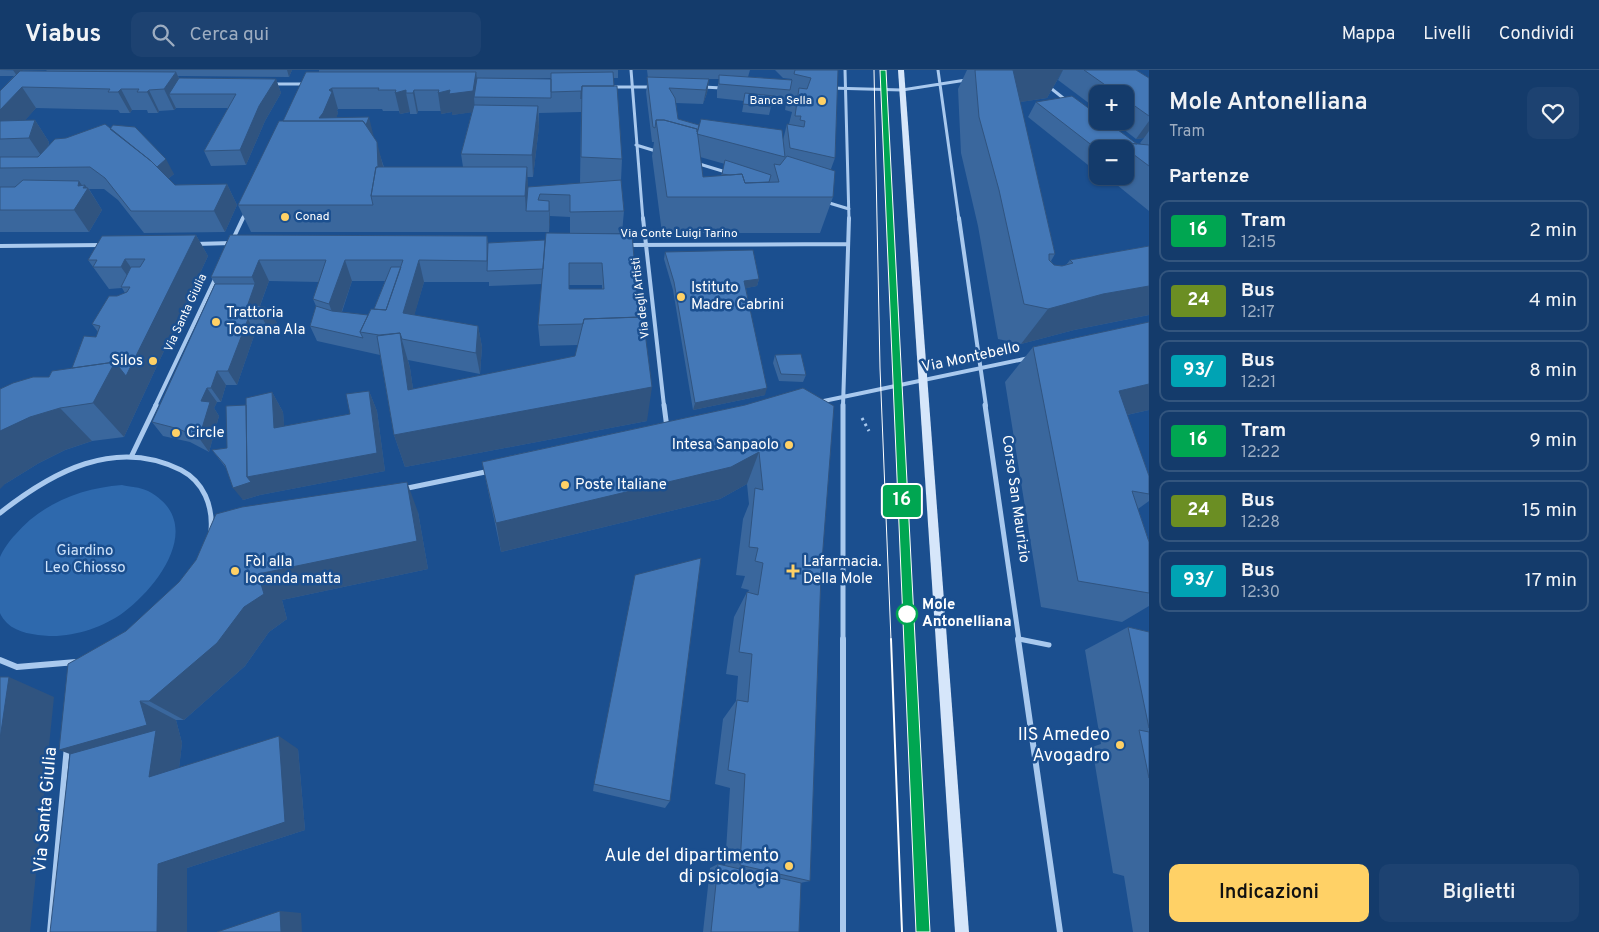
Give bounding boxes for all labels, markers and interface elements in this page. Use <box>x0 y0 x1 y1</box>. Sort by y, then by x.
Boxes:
search box <box>131 12 481 57</box>
text: Viabus <box>25 20 101 50</box>
icon: search <box>149 21 177 49</box>
text: Cerca qui <box>189 23 269 47</box>
text: Mappa <box>1342 23 1395 46</box>
text: Livelli <box>1423 23 1471 46</box>
text: Condividi <box>1499 23 1574 46</box>
map controls <box>1089 85 1134 185</box>
button: + <box>1089 85 1134 130</box>
button: heart <box>1527 87 1579 139</box>
text: Mole Antonelliana <box>1169 88 1368 118</box>
place label: Banca Sella <box>750 93 812 109</box>
marker: Banca Sella <box>816 95 828 107</box>
text: Tram <box>1169 122 1205 142</box>
button: − <box>1089 140 1134 185</box>
text: Partenze <box>1169 165 1249 189</box>
place label: Conad <box>295 209 330 225</box>
text: Tram <box>1241 209 1286 233</box>
marker: Conad <box>279 211 291 223</box>
text: 16 <box>1189 219 1208 242</box>
text: 2 min <box>1529 219 1577 243</box>
street label: Via Conte Luigi Tarino <box>620 226 738 242</box>
text: 12:15 <box>1241 233 1276 253</box>
street label: Via degli Artisti <box>628 256 654 340</box>
street label: Via Santa Giulia <box>161 271 211 355</box>
place label: Istituto Madre Cabrini <box>691 279 784 315</box>
text: Bus <box>1241 279 1275 303</box>
text: 24 <box>1187 289 1210 312</box>
text: 4 min <box>1529 289 1577 313</box>
marker: Istituto Madre Cabrini <box>675 291 687 303</box>
text: 12:17 <box>1241 303 1275 323</box>
place label: Trattoria Toscana Ala <box>226 304 305 340</box>
marker: Trattoria Toscana Ala <box>210 316 222 328</box>
street label: Via Montebello <box>920 338 1022 378</box>
text: Bus <box>1241 349 1275 373</box>
place label: Silos <box>111 352 143 371</box>
marker: Silos <box>147 355 159 367</box>
text: 93/ <box>1183 359 1214 382</box>
text: 8 min <box>1529 359 1577 383</box>
text: 12:21 <box>1241 373 1276 393</box>
text: Tram <box>1241 419 1286 443</box>
place label: Circle <box>186 424 224 443</box>
marker: Circle <box>170 427 182 439</box>
text: 16 <box>1189 429 1208 452</box>
text: 9 min <box>1530 429 1577 453</box>
street label: Corso San Maurizio <box>997 434 1033 564</box>
place label: Intesa Sanpaolo <box>672 436 779 455</box>
marker: Intesa Sanpaolo <box>783 439 795 451</box>
text: 12:22 <box>1241 443 1280 463</box>
place label: Poste Italiane <box>575 476 667 495</box>
marker: Poste Italiane <box>559 479 571 491</box>
line badge: 16 <box>880 485 924 517</box>
text: 16 <box>893 489 911 512</box>
text: Bus <box>1241 489 1275 513</box>
text: 24 <box>1187 499 1210 522</box>
text: 15 min <box>1522 499 1577 523</box>
text: 12:28 <box>1241 513 1280 533</box>
park label: Giardino Leo Chiosso <box>44 542 126 578</box>
place label: Fòl alla locanda matta <box>245 553 341 589</box>
place label: Lafarmacia. Della Mole <box>803 553 882 589</box>
text: Bus <box>1241 559 1275 583</box>
marker: Fòl alla locanda matta <box>229 565 241 577</box>
marker: Lafarmacia. Della Mole <box>787 565 799 577</box>
text: 93/ <box>1183 569 1214 592</box>
text: 17 min <box>1525 569 1577 593</box>
text: 12:30 <box>1241 583 1280 603</box>
place label: Mole Antonelliana <box>922 596 1012 632</box>
marker: Mole Antonelliana <box>896 603 918 625</box>
place label: IIS Amedeo Avogadro <box>1018 724 1110 768</box>
marker: IIS Amedeo Avogadro <box>1114 739 1126 751</box>
street label: Via Santa Giulia <box>29 746 63 874</box>
place label: Aule del dipartimento di psicologia <box>604 845 779 889</box>
marker: Aule del dipartimento di psicologia <box>783 860 795 872</box>
button: Indicazioni <box>1169 864 1369 922</box>
button: Biglietti <box>1379 864 1579 922</box>

